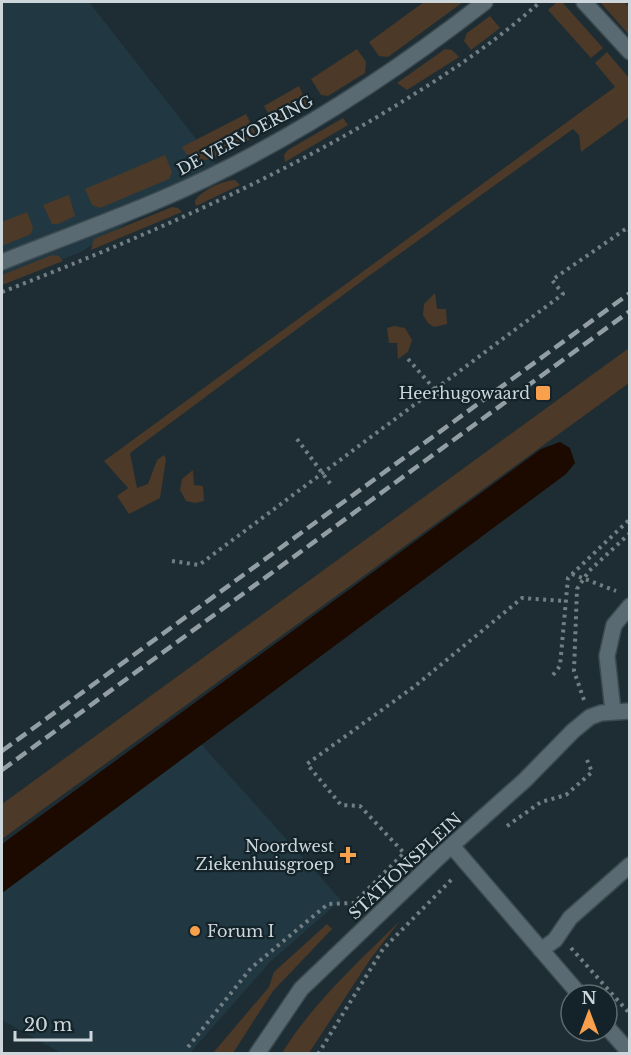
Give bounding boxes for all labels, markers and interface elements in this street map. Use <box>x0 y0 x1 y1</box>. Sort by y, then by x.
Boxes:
street label: DE VERVOERING <box>173 91 317 179</box>
place label: Heerhugowaard <box>399 383 530 403</box>
marker: Heerhugowaard <box>534 384 552 402</box>
street label: STATIONSPLEIN <box>344 808 466 924</box>
place label: Noordwest Ziekenhuisgroep <box>196 836 334 874</box>
marker: Noordwest Ziekenhuisgroep <box>339 846 357 864</box>
place label: Forum I <box>207 921 274 941</box>
marker: Forum I <box>188 924 202 938</box>
north arrow <box>559 983 619 1043</box>
text: N <box>581 988 597 1008</box>
scale bar <box>15 1004 92 1042</box>
text: 20 m <box>24 1014 72 1036</box>

